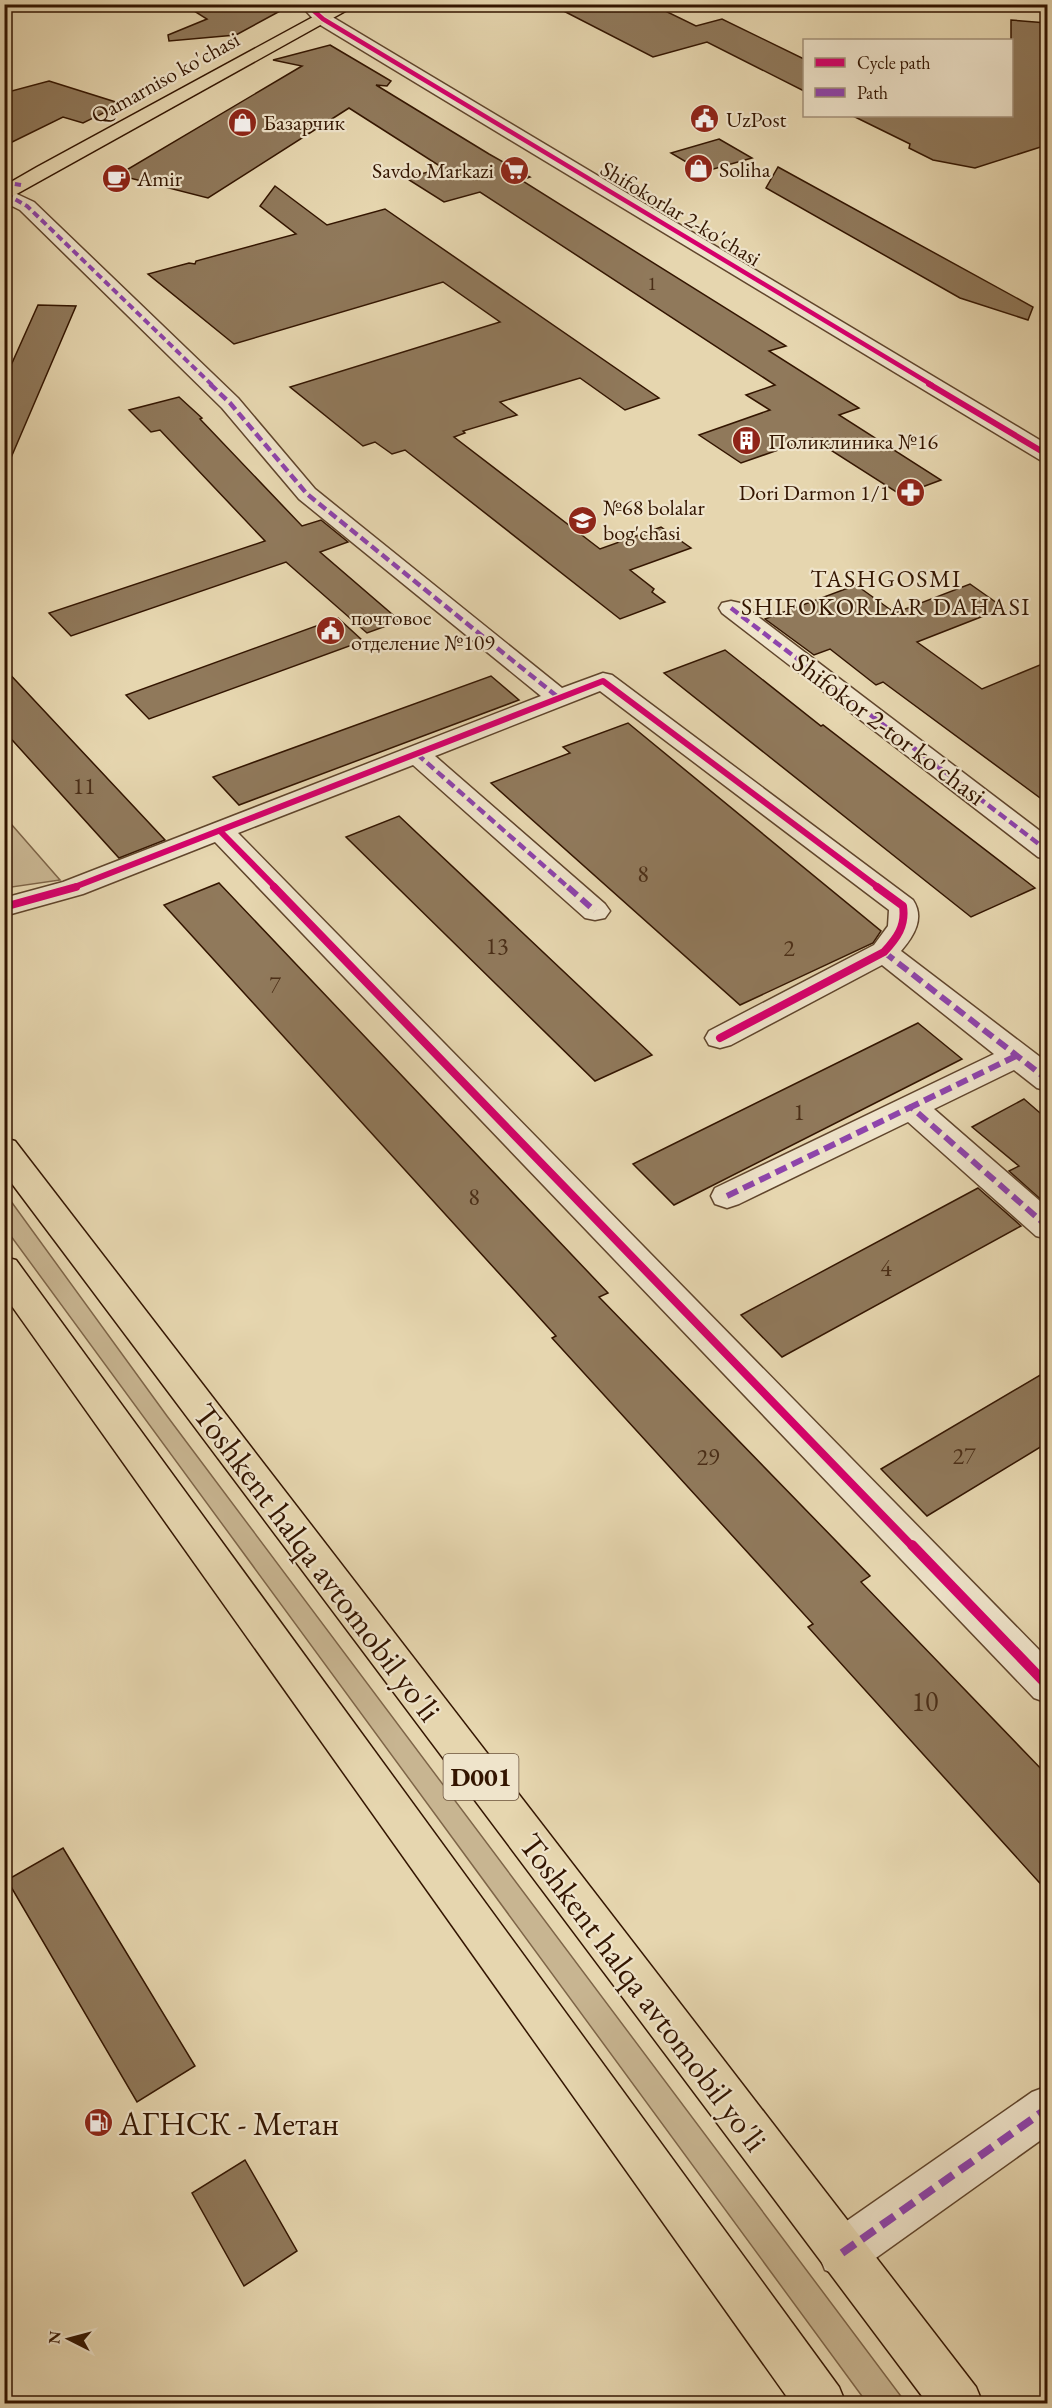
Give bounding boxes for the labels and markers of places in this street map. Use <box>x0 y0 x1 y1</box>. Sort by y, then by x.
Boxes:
public building icon: UzPost <box>689 103 721 135</box>
place label: UzPost <box>726 105 787 134</box>
shop icon: Базарчик <box>226 106 258 138</box>
place label: Базарчик <box>263 108 346 137</box>
shop icon: Soliha <box>682 153 714 185</box>
supermarket icon: Savdo Markazi <box>499 154 531 186</box>
place label: Soliha <box>719 155 771 184</box>
place label: Savdo Markazi <box>372 156 494 185</box>
cafe icon: Amir <box>100 162 132 194</box>
place label: Amir <box>136 164 183 193</box>
building icon: Поликлиника №16 <box>731 425 763 457</box>
place label: Поликлиника №16 <box>768 427 939 456</box>
pharmacy icon: Dori Darmon 1/1 <box>895 476 927 508</box>
place label: Dori Darmon 1/1 <box>739 478 890 507</box>
place label: №68 bolalar bog'chasi <box>603 493 706 547</box>
school or university icon: №68 bolalar bog'chasi <box>566 504 598 536</box>
place label: почтовое отделение №109 <box>351 603 495 657</box>
public building icon: почтовое отделение №109 <box>314 614 346 646</box>
place label: АГНСК - Метан <box>118 2102 339 2145</box>
fuel station icon: АГНСК - Метан <box>82 2107 114 2139</box>

